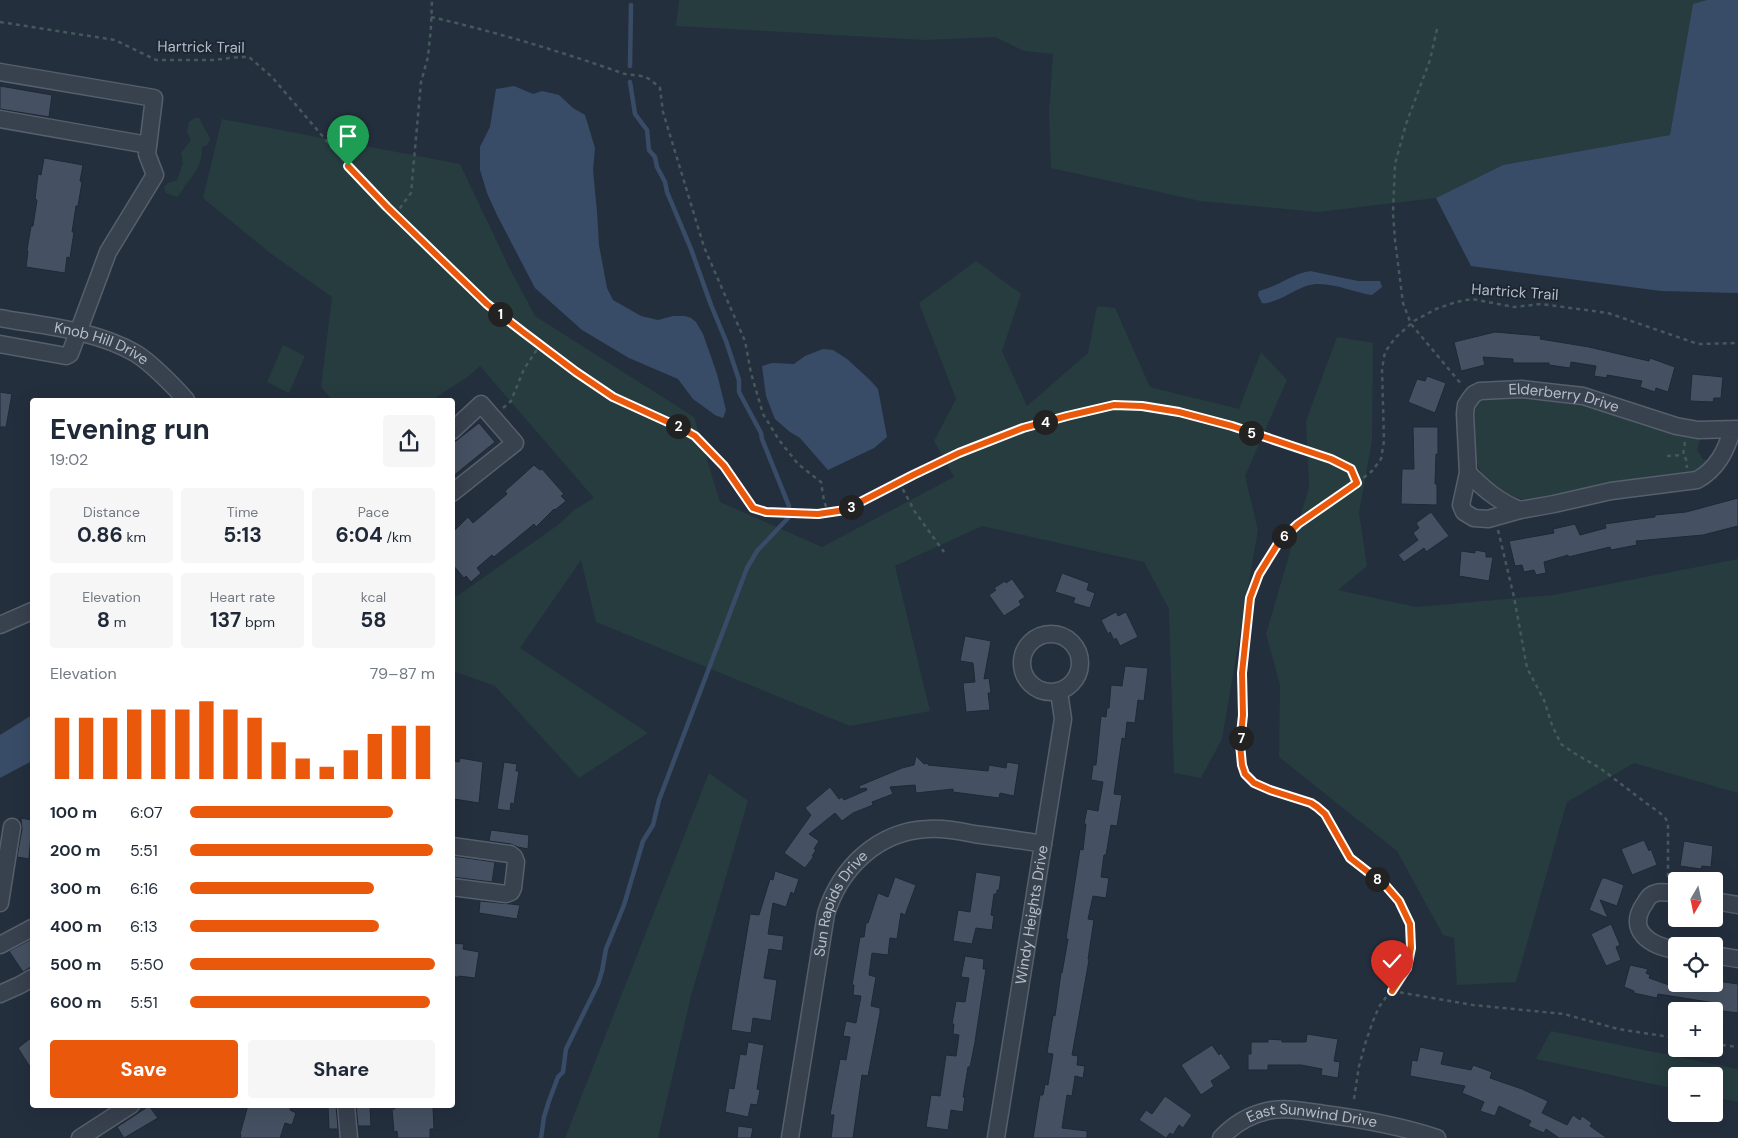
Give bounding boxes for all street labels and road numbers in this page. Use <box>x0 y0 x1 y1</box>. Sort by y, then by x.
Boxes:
street label: Hartrick Trail <box>157 36 245 58</box>
street label: Hartrick Trail <box>1471 279 1559 305</box>
street label: Knob Hill Drive <box>52 317 153 369</box>
street label: Elderberry Drive <box>1508 379 1622 417</box>
street label: Windy Heights Drive <box>1011 844 1053 986</box>
street label: Sun Rapids Drive <box>809 846 872 958</box>
street label: East Sunwind Drive <box>1243 1099 1379 1132</box>

